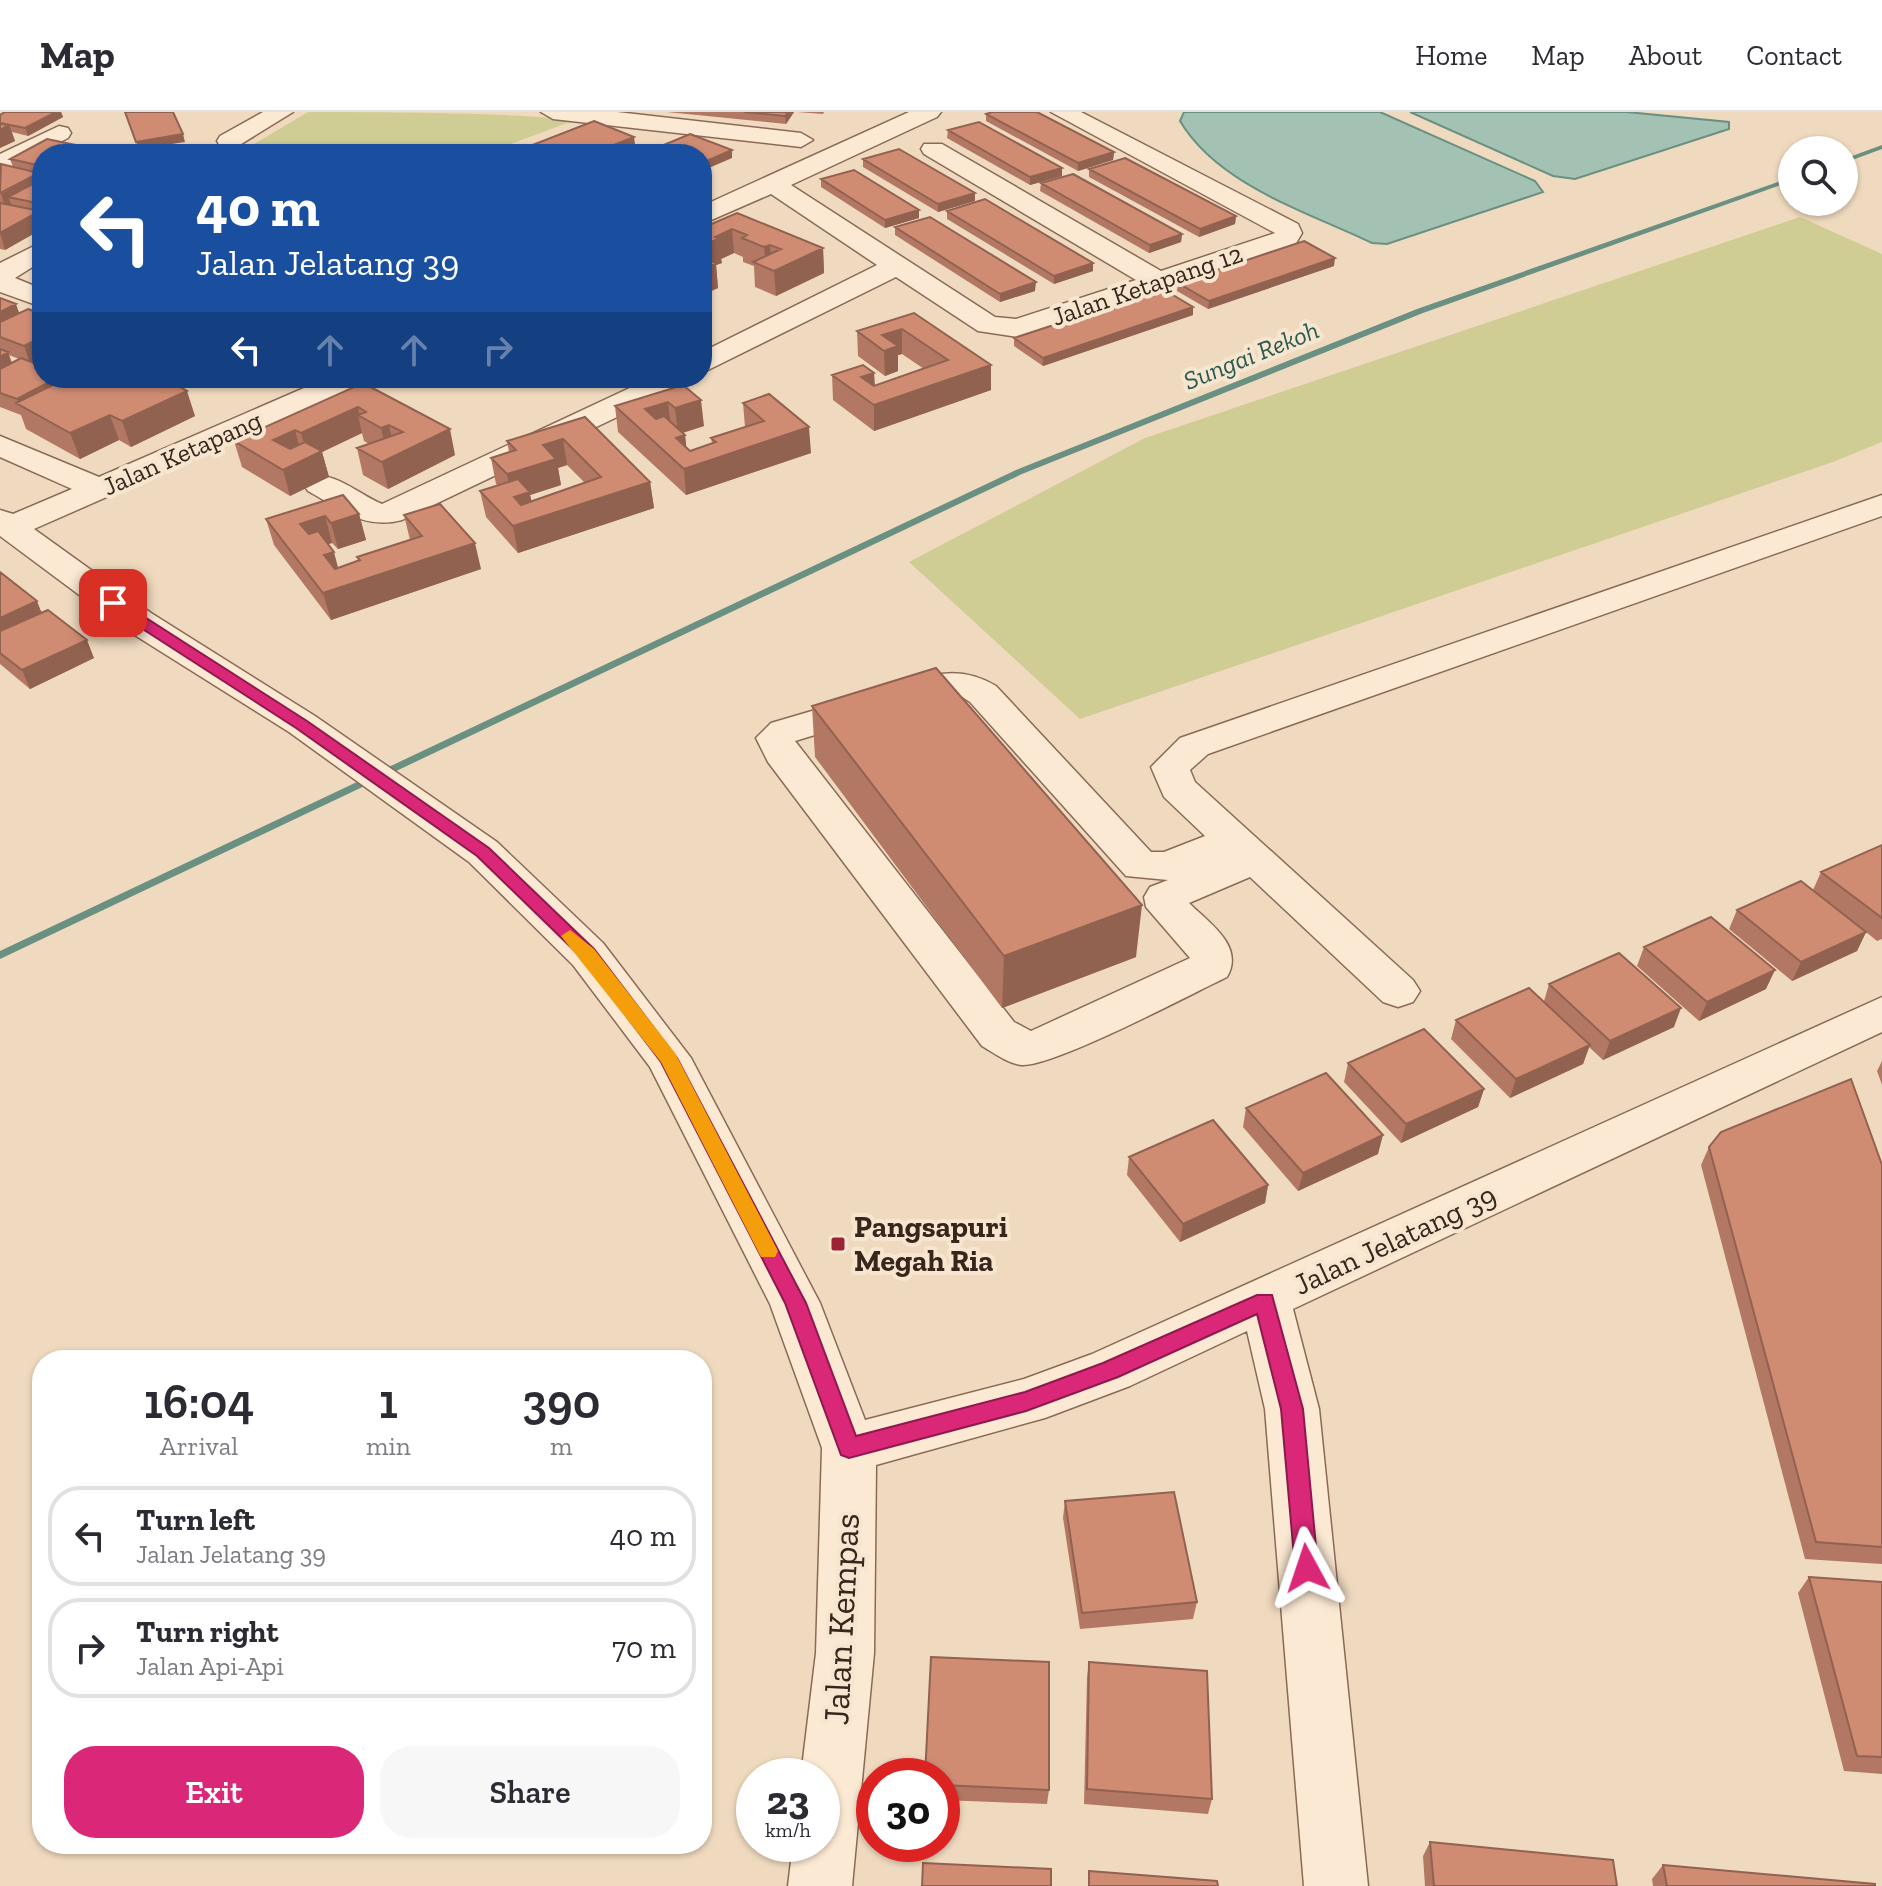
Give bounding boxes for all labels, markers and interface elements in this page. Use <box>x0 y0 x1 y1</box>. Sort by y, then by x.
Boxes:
text: Map <box>40 32 115 78</box>
text: Home <box>1415 39 1487 72</box>
text: Map <box>1531 39 1585 72</box>
text: About <box>1629 39 1702 72</box>
text: Contact <box>1746 39 1842 72</box>
map controls <box>1778 136 1858 216</box>
button: search <box>1778 136 1858 216</box>
text: 40 m <box>196 173 320 240</box>
icon: left <box>64 176 168 280</box>
street label: Jalan Ketapang 12 <box>1047 237 1247 333</box>
text: Jalan Jelatang 39 <box>196 241 459 284</box>
water label: Sungai Rekoh <box>1179 313 1323 397</box>
icon: left <box>224 328 268 372</box>
icon: ahead <box>308 328 352 372</box>
icon: ahead <box>392 328 436 372</box>
icon: right <box>476 328 520 372</box>
street label: Jalan Ketapang <box>98 404 266 502</box>
pin <box>79 569 147 637</box>
icon: arrive <box>91 581 135 625</box>
street label: Jalan Jelatang 39 <box>1288 1177 1502 1303</box>
place label: Pangsapuri Megah Ria <box>854 1209 1008 1279</box>
marker: Pangsapuri Megah Ria <box>829 1235 847 1253</box>
text: 16:04 <box>144 1373 254 1430</box>
text: 1 <box>379 1373 398 1430</box>
text: 390 <box>522 1373 600 1430</box>
text: Arrival <box>160 1430 238 1462</box>
text: min <box>366 1430 411 1462</box>
text: m <box>550 1430 572 1462</box>
text: Turn left <box>136 1502 255 1538</box>
street label: Jalan Kempas <box>814 1512 868 1726</box>
icon: left <box>68 1514 112 1558</box>
text: 40 m <box>610 1518 676 1554</box>
position arrow <box>1265 1526 1349 1610</box>
text: Jalan Jelatang 39 <box>136 1538 326 1570</box>
text: Turn right <box>136 1614 278 1650</box>
icon: right <box>68 1626 112 1670</box>
text: 70 m <box>612 1630 676 1666</box>
text: Jalan Api-Api <box>136 1650 284 1682</box>
button: Exit <box>64 1746 364 1838</box>
button: Share <box>380 1746 680 1838</box>
speed limit sign: 30 <box>856 1758 960 1862</box>
text: 23 <box>767 1776 809 1824</box>
text: km/h <box>765 1818 811 1842</box>

